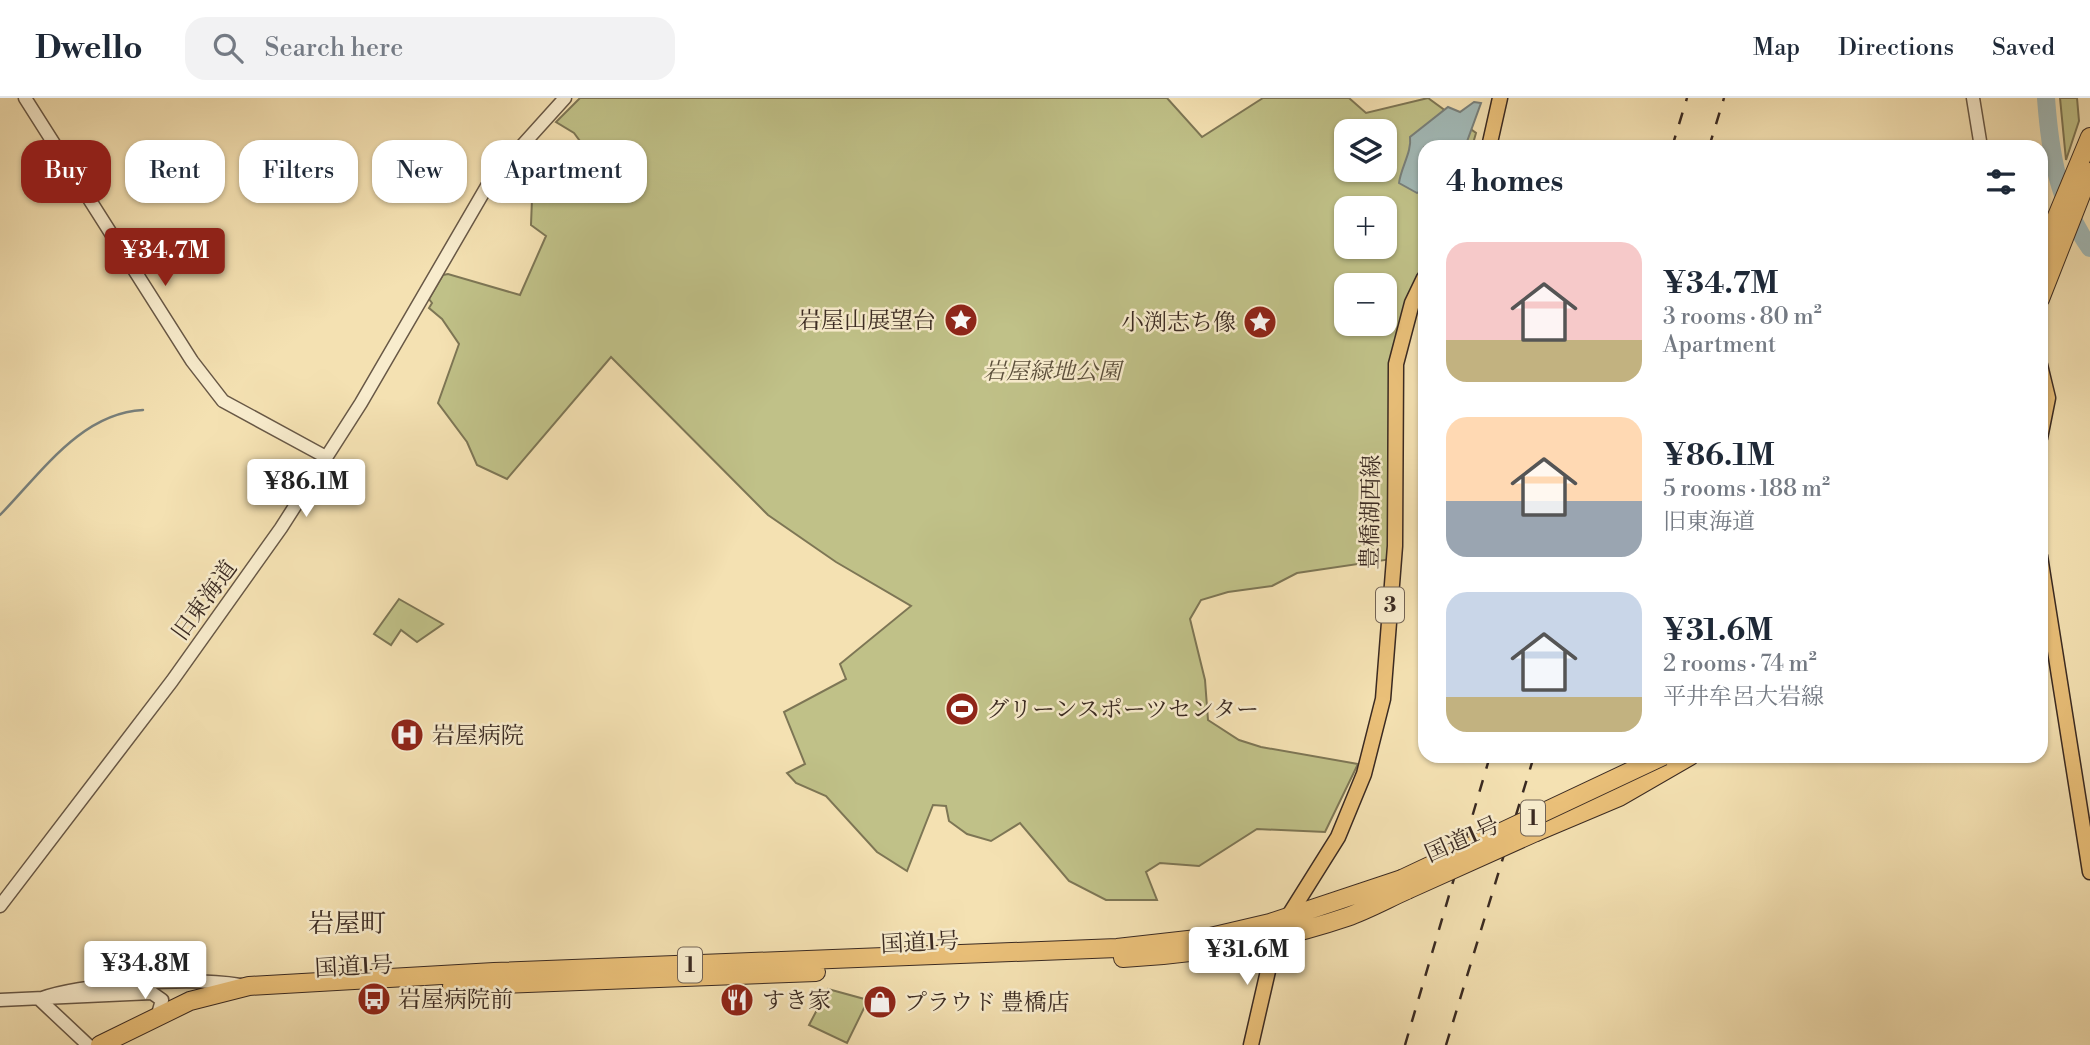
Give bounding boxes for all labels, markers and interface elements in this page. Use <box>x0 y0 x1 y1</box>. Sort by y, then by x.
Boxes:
search box <box>185 17 675 80</box>
text: Dwello <box>35 28 143 69</box>
icon: search <box>209 29 247 67</box>
text: Search here <box>265 32 403 64</box>
text: Map <box>1753 33 1800 63</box>
text: Directions <box>1838 33 1954 63</box>
text: Saved <box>1992 33 2055 63</box>
map controls <box>1334 119 1397 336</box>
button: layers <box>1334 119 1397 182</box>
chip: Buy <box>21 140 111 203</box>
chip: Rent <box>125 140 225 203</box>
chip: Filters <box>239 140 358 203</box>
chip: New <box>372 140 467 203</box>
chip: Apartment <box>481 140 647 203</box>
text: 4 homes <box>1446 163 1563 201</box>
icon: filters <box>1982 163 2020 201</box>
button: + <box>1334 196 1397 259</box>
pin: ¥34.7M <box>108 228 222 288</box>
text: ¥34.7M <box>121 237 209 265</box>
text: ¥34.7M <box>1663 265 1778 303</box>
icon: home <box>1502 270 1586 354</box>
button: − <box>1334 273 1397 336</box>
place icon: 岩屋山展望台 <box>942 301 980 339</box>
place icon: 小渕志ち像 <box>1241 303 1279 341</box>
text: 3 rooms · 80 m² <box>1663 303 1822 331</box>
place label: 岩屋山展望台 <box>798 307 936 335</box>
place label: 小渕志ち像 <box>1121 309 1236 337</box>
text: Apartment <box>1663 331 1776 359</box>
park label: 岩屋緑地公園 <box>983 358 1125 386</box>
text: ¥86.1M <box>1663 437 1775 475</box>
icon: home <box>1502 445 1586 529</box>
street label: 豊橋湖西線 <box>1356 454 1386 570</box>
pin: ¥86.1M <box>249 460 363 519</box>
text: ¥86.1M <box>263 468 349 496</box>
text: 5 rooms · 188 m² <box>1663 475 1830 503</box>
text: 旧東海道 <box>1663 508 1755 536</box>
street label: 旧東海道 <box>166 555 243 646</box>
road number: 3 <box>1376 588 1404 622</box>
text: ¥31.6M <box>1663 612 1773 650</box>
icon: home <box>1502 620 1586 704</box>
text: 2 rooms · 74 m² <box>1663 650 1817 678</box>
text: 平井牟呂大岩線 <box>1663 683 1824 711</box>
sports icon: グリーンスポーツセンター <box>943 690 981 728</box>
place label: グリーンスポーツセンター <box>986 696 1259 724</box>
hospital icon: 岩屋病院 <box>388 716 426 754</box>
place label: 岩屋病院 <box>432 722 524 750</box>
road number: 1 <box>1521 800 1545 836</box>
street label: 国道1号 <box>1421 811 1504 869</box>
district label: 岩屋町 <box>308 908 386 940</box>
street label: 国道1号 <box>880 927 960 959</box>
pin: ¥31.6M <box>1190 928 1304 987</box>
text: ¥31.6M <box>1205 936 1289 964</box>
pin: ¥34.8M <box>88 942 202 1001</box>
road number: 1 <box>678 948 702 982</box>
text: ¥34.8M <box>100 950 190 978</box>
street label: 国道1号 <box>314 951 394 983</box>
bus stop icon: 岩屋病院前 <box>355 980 393 1018</box>
restaurant icon: すき家 <box>718 981 756 1019</box>
shop icon: プラウド 豊橋店 <box>861 983 899 1021</box>
place label: 岩屋病院前 <box>398 986 513 1014</box>
place label: すき家 <box>762 987 831 1015</box>
place label: プラウド 豊橋店 <box>904 989 1070 1017</box>

